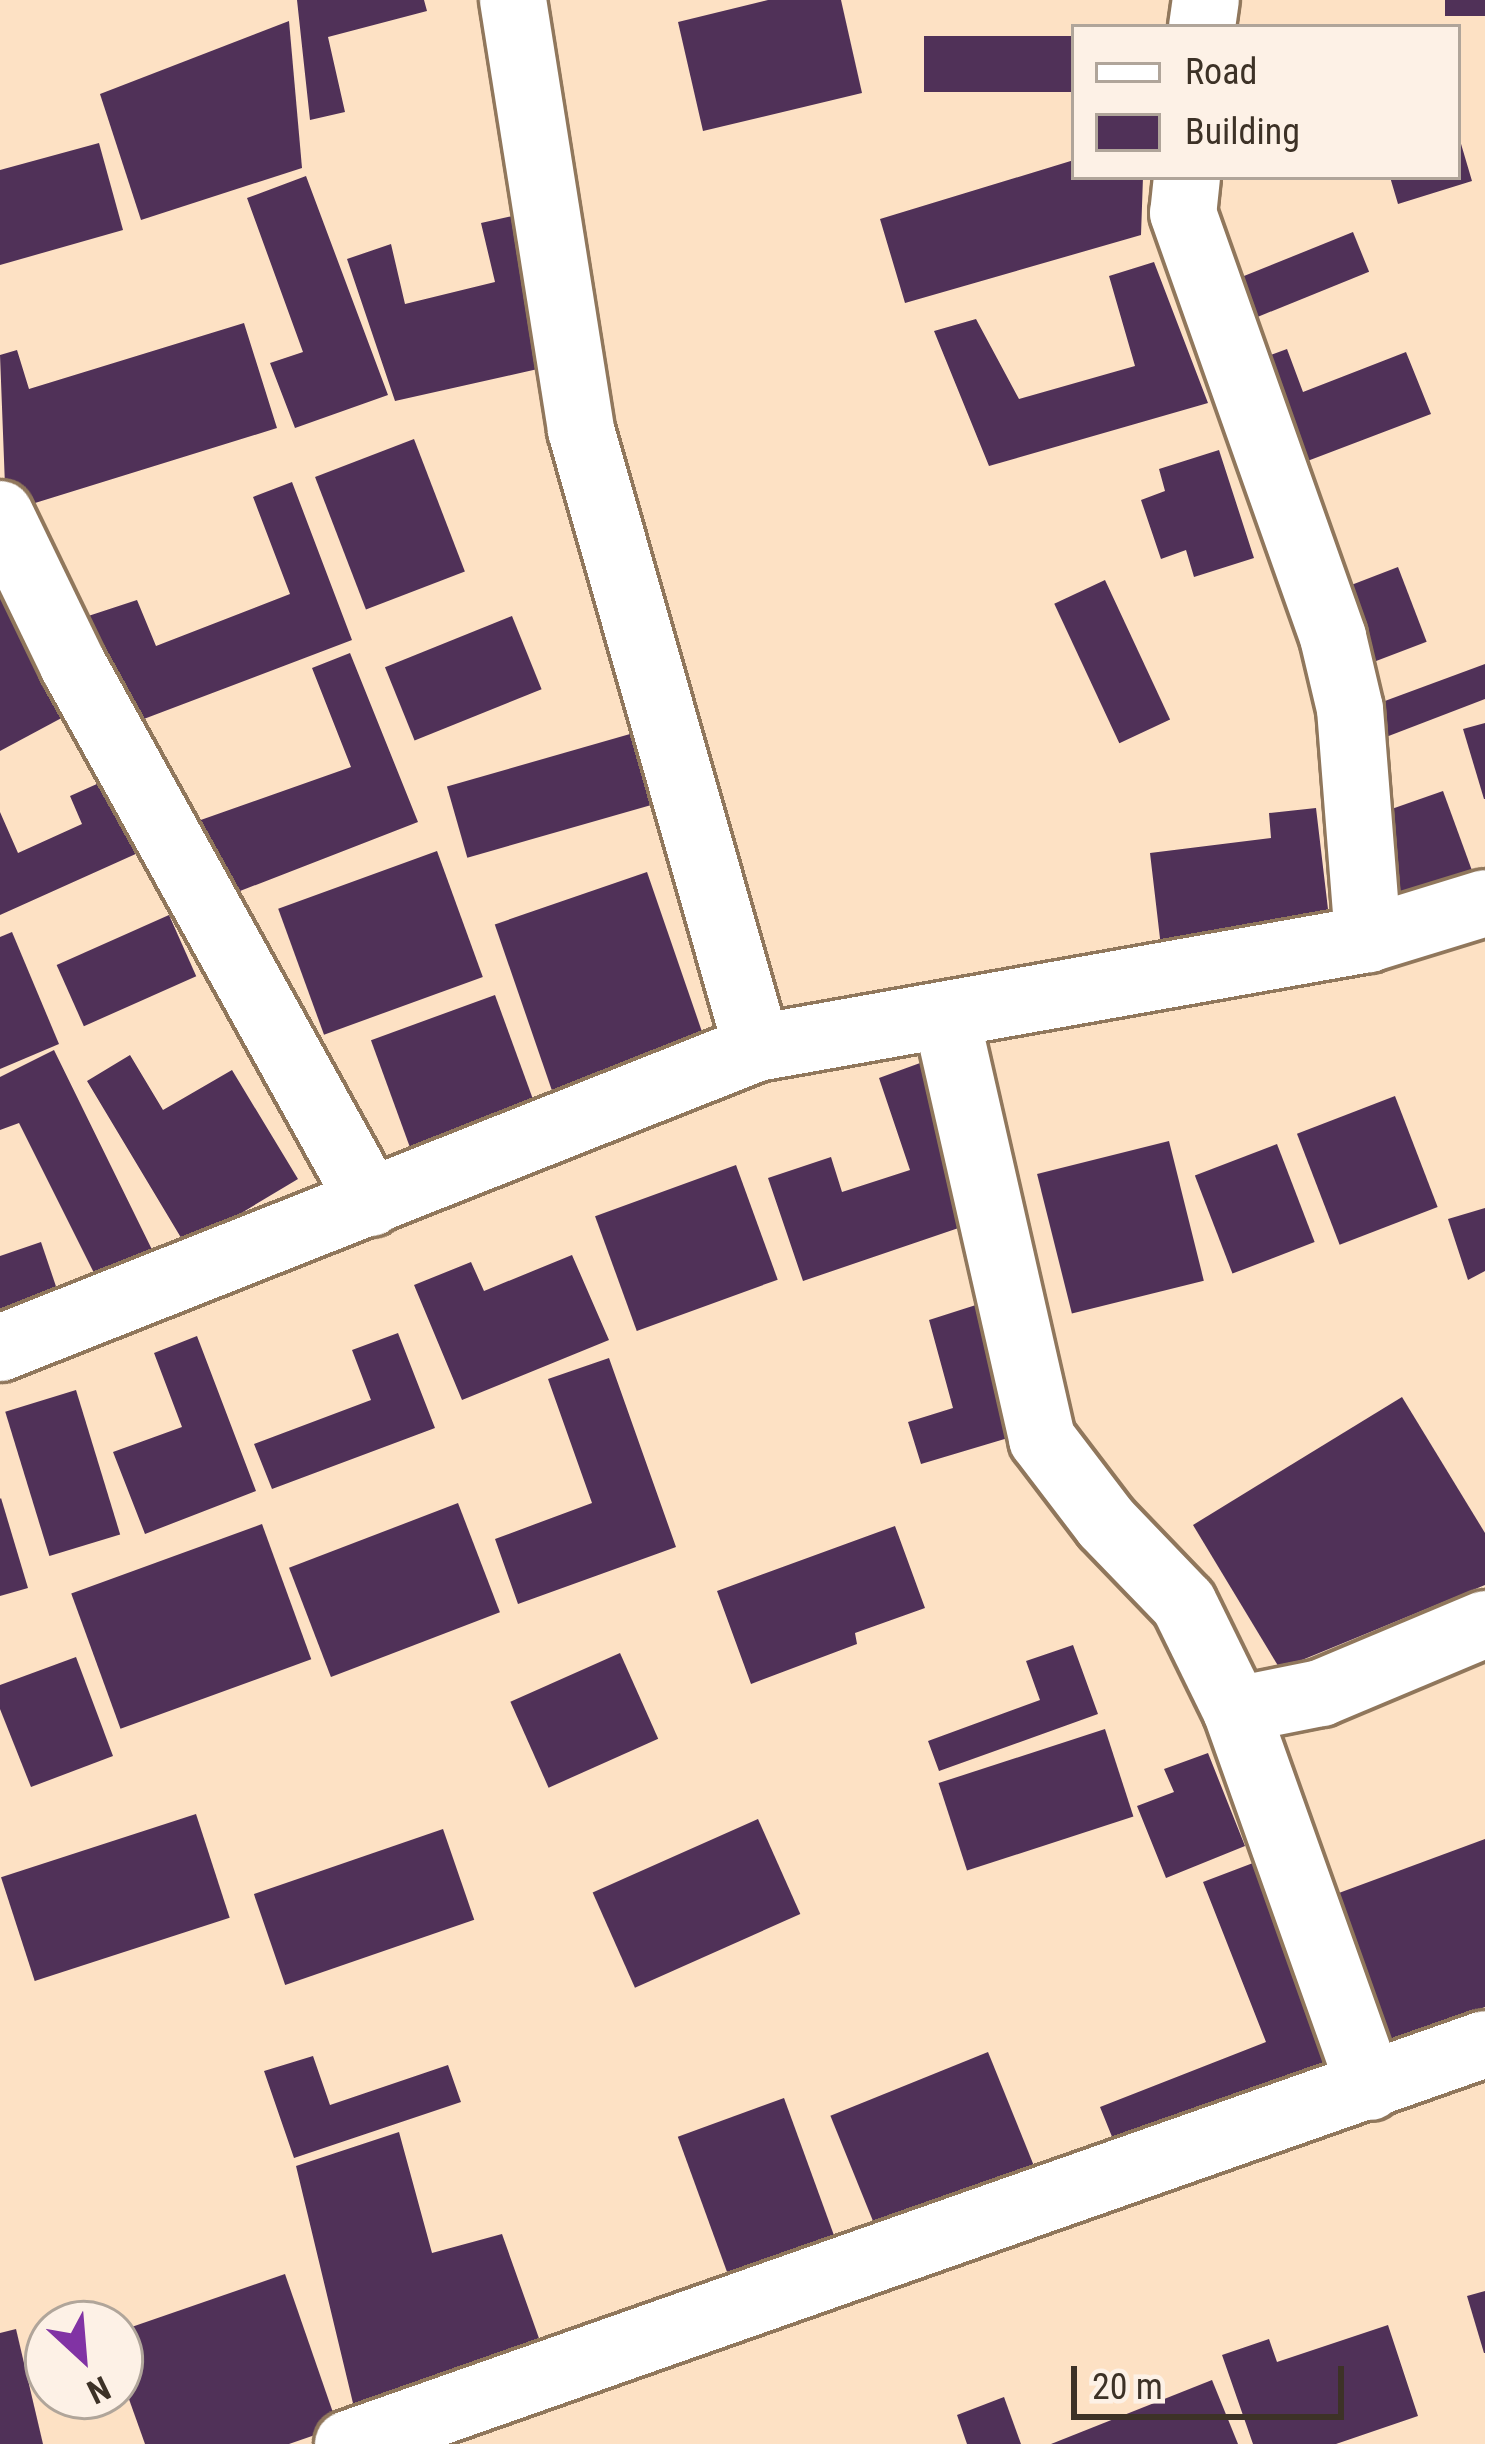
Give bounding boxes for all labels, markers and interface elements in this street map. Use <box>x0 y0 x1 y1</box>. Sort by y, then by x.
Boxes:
legend <box>1071 24 1461 180</box>
text: Road <box>1185 51 1257 93</box>
text: Building <box>1185 111 1300 153</box>
north arrow <box>24 2300 144 2420</box>
scale bar <box>1077 2342 1350 2416</box>
text: 20 m <box>1092 2366 1163 2408</box>
text: N <box>81 2368 116 2412</box>

